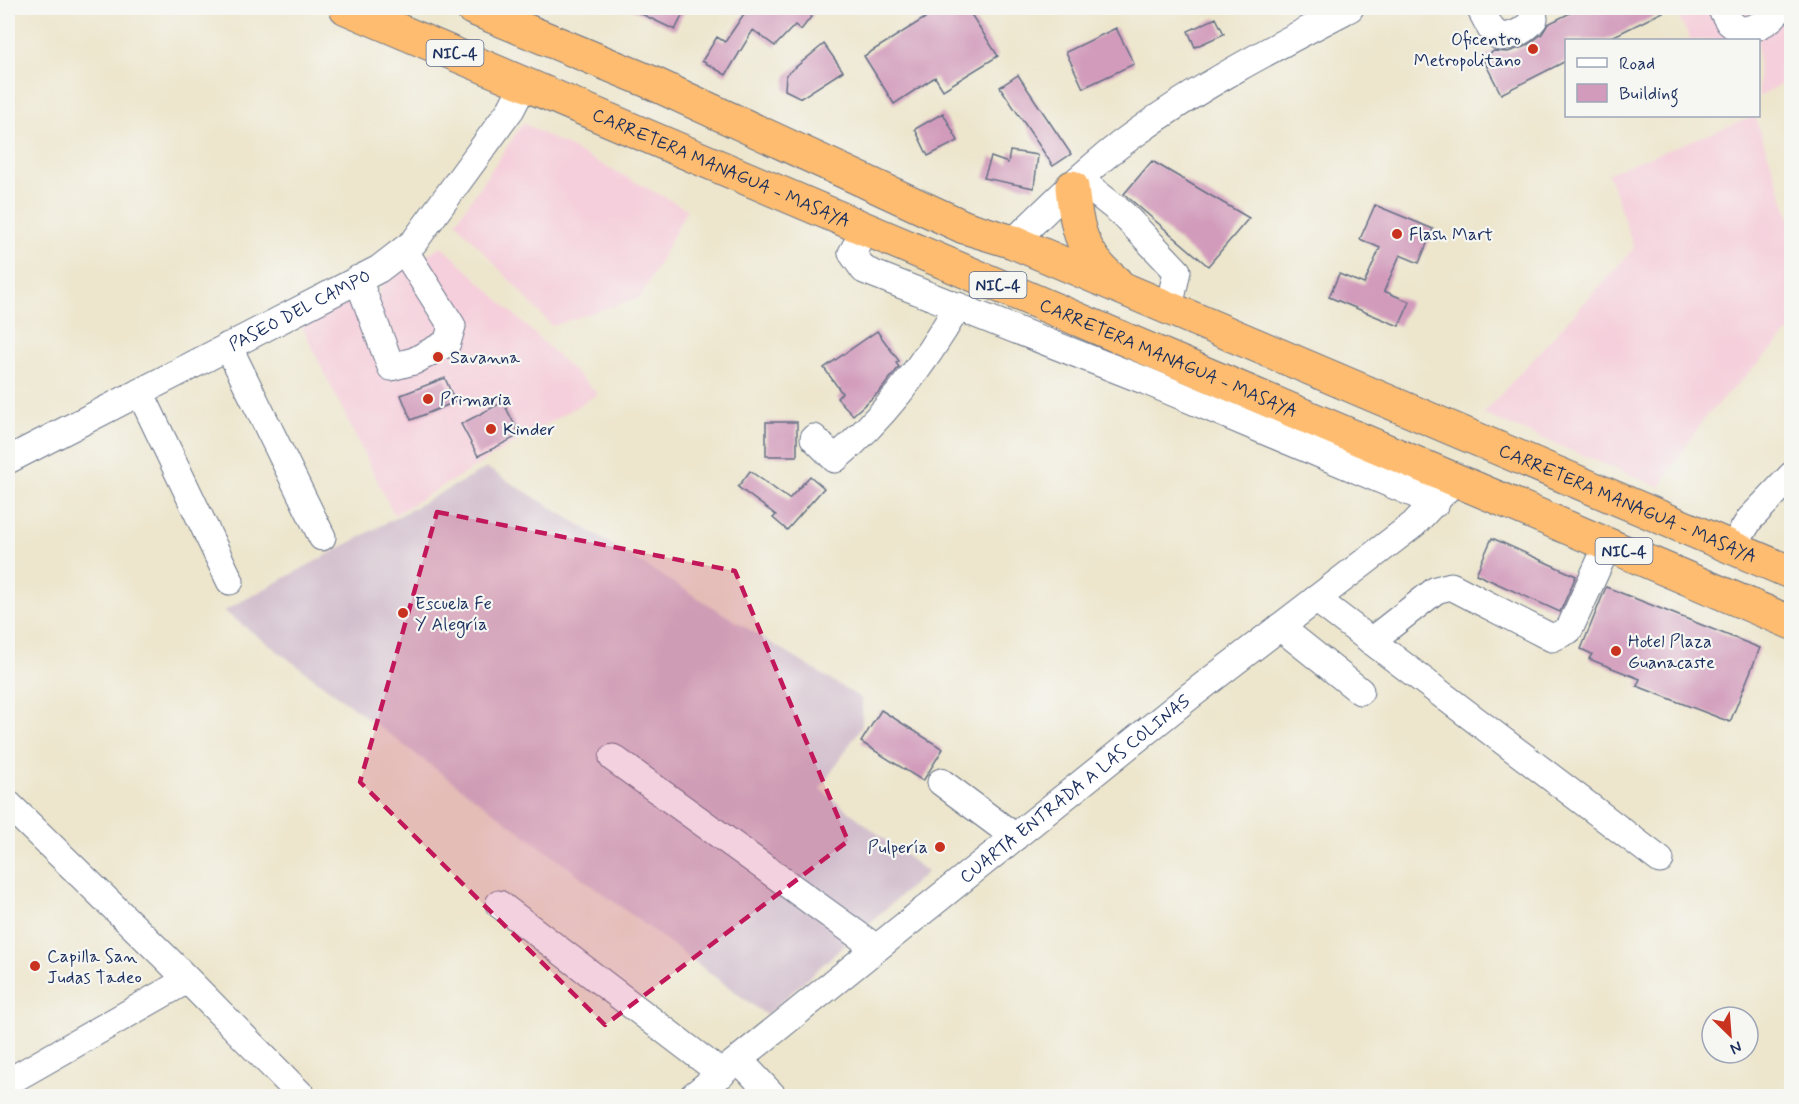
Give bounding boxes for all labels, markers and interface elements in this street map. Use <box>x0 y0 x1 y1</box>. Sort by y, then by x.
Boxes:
place label: Oficentro Metropolitano <box>1414 28 1521 73</box>
legend <box>1565 39 1760 117</box>
road number: NIC-4 <box>426 40 484 66</box>
marker: Oficentro Metropolitano <box>1526 42 1540 56</box>
text: Road <box>1619 52 1655 76</box>
text: Building <box>1619 82 1679 108</box>
street label: CARRETERA MANAGUA - MASAYA <box>588 103 854 234</box>
place label: Flash Mart <box>1409 223 1493 247</box>
marker: Flash Mart <box>1390 227 1404 241</box>
street label: PASEO DEL CAMPO <box>225 264 375 357</box>
road number: NIC-4 <box>970 272 1026 298</box>
street label: CARRETERA MANAGUA - MASAYA <box>1036 293 1301 424</box>
place label: Savanna <box>450 346 520 370</box>
marker: Savanna <box>431 350 445 364</box>
place label: Primaria <box>440 388 512 412</box>
marker: Primaria <box>421 392 435 406</box>
place label: Kinder <box>503 418 555 442</box>
marker: Kinder <box>484 422 498 436</box>
street label: CARRETERA MANAGUA - MASAYA <box>1495 439 1760 570</box>
road number: NIC-4 <box>1596 538 1652 564</box>
place label: Escuela Fe Y Alegría <box>415 592 492 638</box>
marker: Escuela Fe Y Alegría <box>396 606 410 620</box>
place label: Hotel Plaza Guanacaste <box>1628 630 1715 675</box>
marker: Hotel Plaza Guanacaste <box>1609 644 1623 658</box>
street label: CUARTA ENTRADA A LAS COLINAS <box>955 690 1196 890</box>
place label: Pulpería <box>868 836 928 860</box>
marker: Pulpería <box>933 840 947 854</box>
place label: Capilla San Judas Tadeo <box>47 945 142 990</box>
marker: Capilla San Judas Tadeo <box>28 959 42 973</box>
north arrow <box>1700 1005 1760 1065</box>
text: N <box>1726 1035 1745 1059</box>

